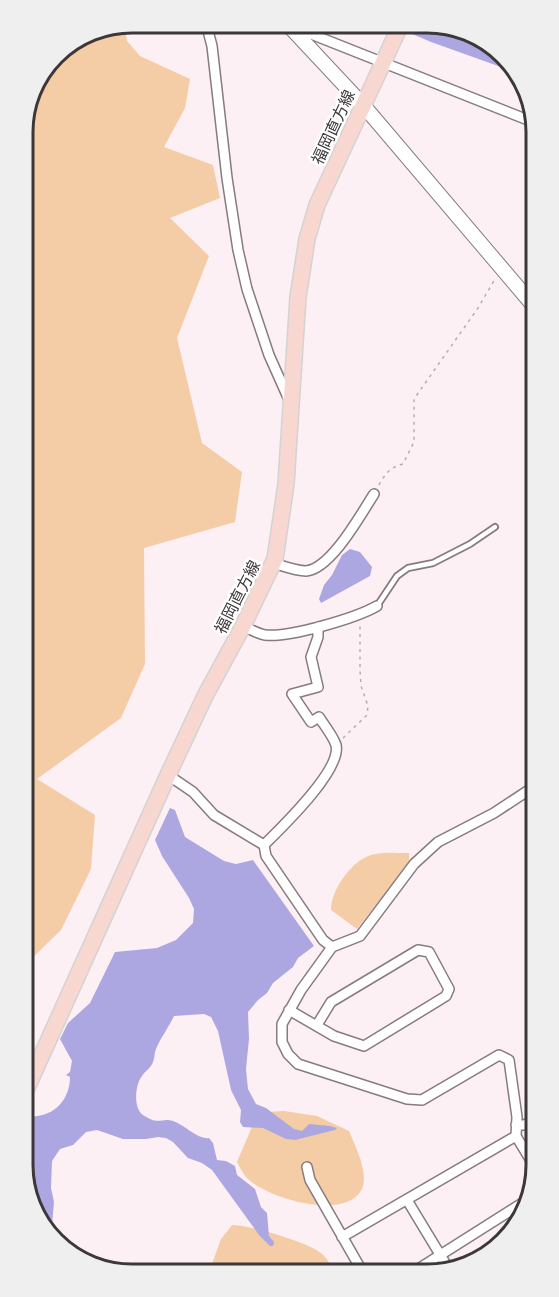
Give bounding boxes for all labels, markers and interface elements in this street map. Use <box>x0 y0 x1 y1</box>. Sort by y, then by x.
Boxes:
street label: 福岡直方線 <box>307 87 359 167</box>
street label: 福岡直方線 <box>210 557 264 637</box>

